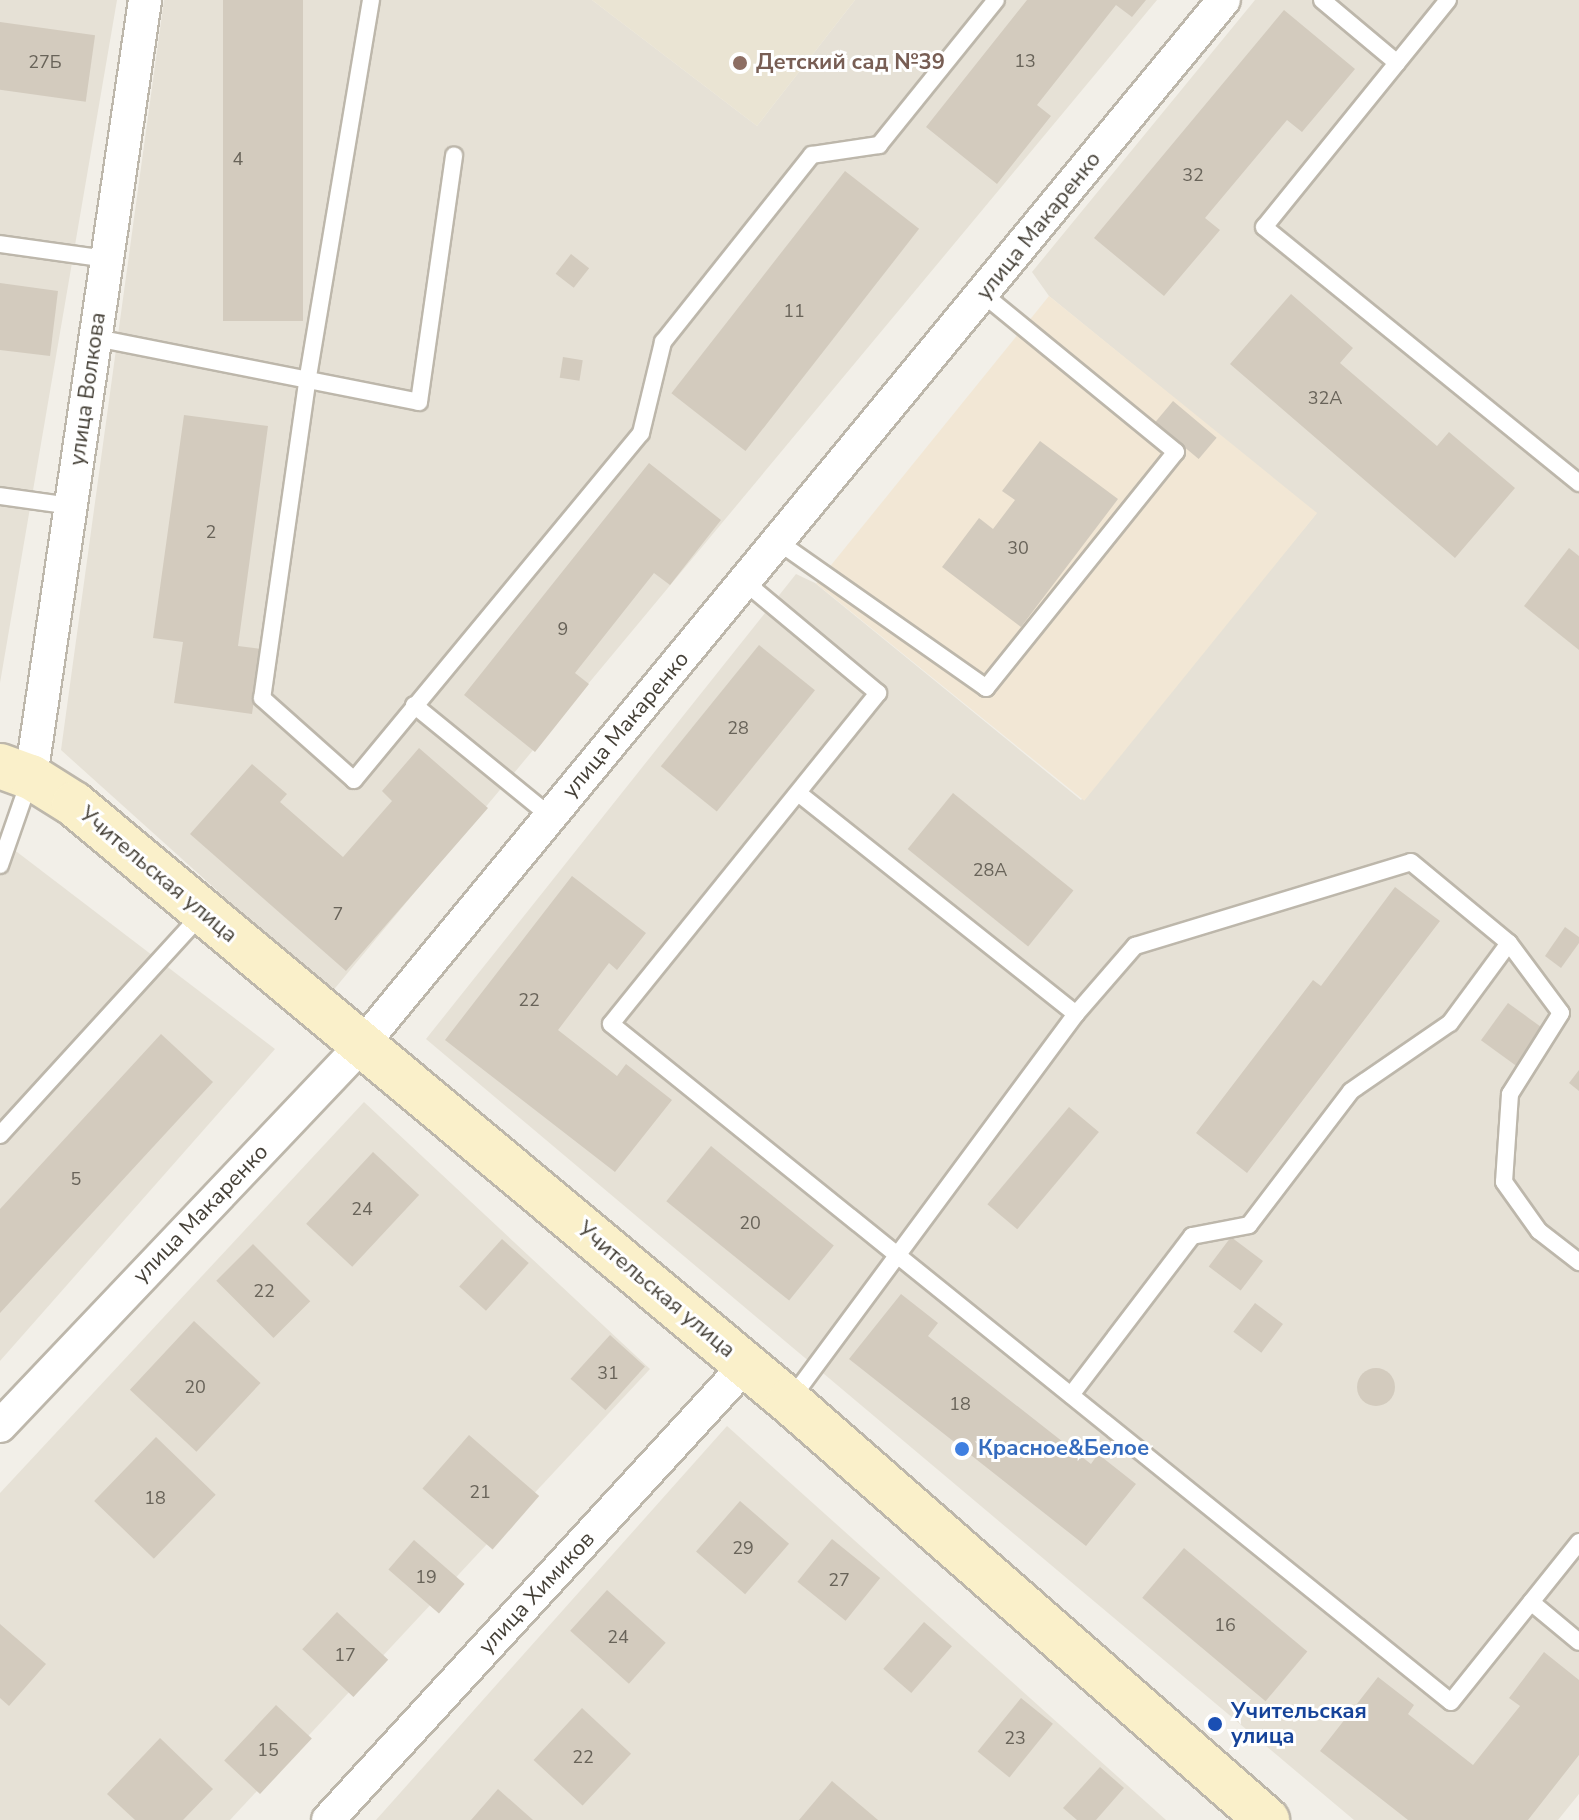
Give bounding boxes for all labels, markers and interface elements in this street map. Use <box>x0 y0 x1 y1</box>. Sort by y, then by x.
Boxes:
place label: Детский сад №39 <box>756 50 945 76</box>
house number: 13 <box>1014 50 1036 72</box>
house number: 27Б <box>28 51 62 73</box>
marker: Детский сад №39 <box>731 54 749 72</box>
street label: улица Макаренко <box>971 147 1107 305</box>
house number: 4 <box>233 148 243 170</box>
house number: 32 <box>1182 164 1204 186</box>
house number: 11 <box>783 300 805 322</box>
street label: улица Волкова <box>64 311 112 467</box>
house number: 32А <box>1308 387 1342 409</box>
house number: 2 <box>206 521 216 543</box>
house number: 30 <box>1007 537 1029 559</box>
house number: 9 <box>558 618 568 640</box>
street label: улица Макаренко <box>557 646 695 804</box>
house number: 28 <box>727 717 749 739</box>
street label: Учительская улица <box>74 801 242 949</box>
house number: 28А <box>973 859 1007 881</box>
house number: 7 <box>333 903 343 925</box>
house number: 22 <box>518 989 540 1011</box>
street label: улица Макаренко <box>128 1139 274 1289</box>
house number: 5 <box>71 1168 81 1190</box>
house number: 24 <box>351 1198 373 1220</box>
house number: 20 <box>739 1212 761 1234</box>
street label: Учительская улица <box>572 1216 740 1364</box>
house number: 22 <box>253 1280 275 1302</box>
house number: 31 <box>597 1362 619 1384</box>
house number: 20 <box>184 1376 206 1398</box>
house number: 18 <box>949 1393 971 1415</box>
place label: Красное&Белое <box>978 1436 1149 1462</box>
marker: Красное&Белое <box>953 1440 971 1458</box>
house number: 21 <box>469 1481 491 1503</box>
house number: 18 <box>144 1487 166 1509</box>
street label: улица Химиков <box>474 1526 600 1660</box>
house number: 29 <box>732 1537 754 1559</box>
house number: 19 <box>415 1566 437 1588</box>
house number: 27 <box>828 1569 850 1591</box>
house number: 16 <box>1214 1614 1236 1636</box>
house number: 24 <box>607 1626 629 1648</box>
house number: 17 <box>334 1644 356 1666</box>
place label: Учительская улица <box>1231 1698 1367 1750</box>
marker: Учительская улица <box>1206 1715 1224 1733</box>
house number: 23 <box>1004 1727 1026 1749</box>
house number: 15 <box>257 1739 279 1761</box>
house number: 22 <box>572 1746 594 1768</box>

